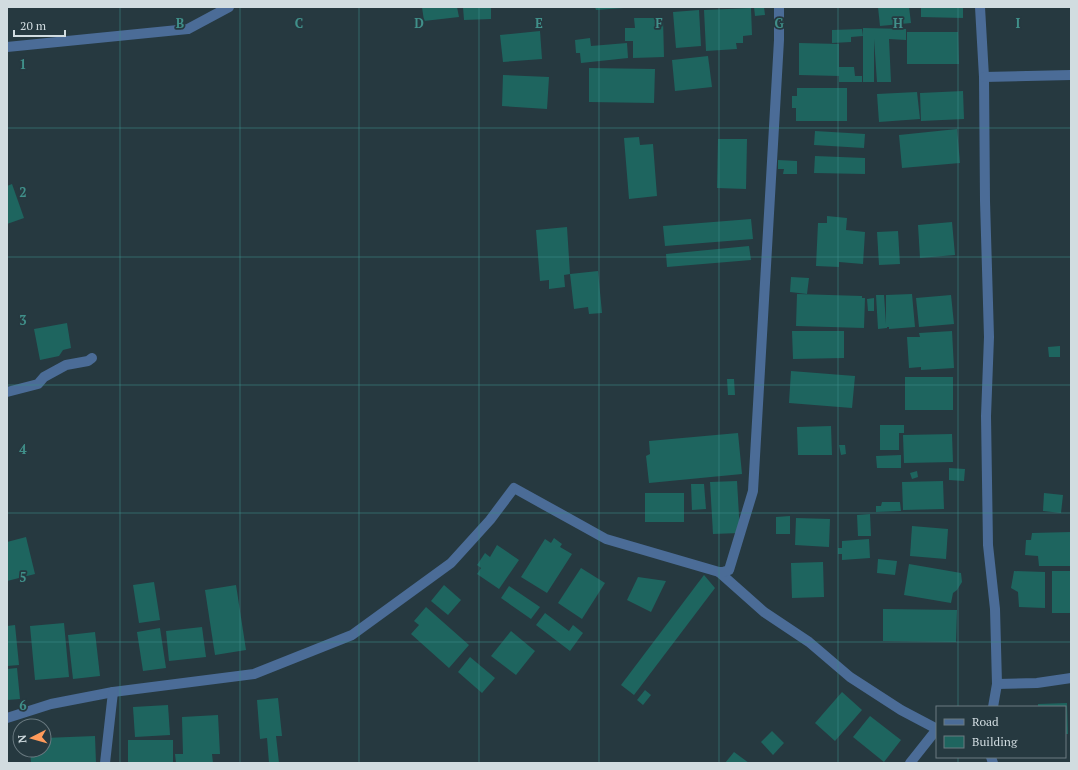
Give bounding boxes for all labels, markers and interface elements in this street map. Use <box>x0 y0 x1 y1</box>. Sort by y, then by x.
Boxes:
scale bar <box>14 12 65 38</box>
text: B <box>176 14 184 32</box>
text: C <box>295 14 303 32</box>
text: D <box>414 14 424 32</box>
text: E <box>535 14 543 32</box>
text: F <box>655 14 663 32</box>
text: G <box>774 14 784 32</box>
text: H <box>893 14 903 32</box>
text: I <box>1016 14 1021 32</box>
text: 20 m <box>20 18 47 33</box>
text: 1 <box>19 55 27 73</box>
text: 2 <box>19 183 27 201</box>
text: 3 <box>19 311 27 329</box>
text: 4 <box>19 440 27 458</box>
text: 5 <box>19 568 27 586</box>
text: 6 <box>19 696 27 714</box>
legend <box>936 706 1066 758</box>
text: Road <box>972 714 999 729</box>
north arrow <box>12 718 52 758</box>
text: N <box>15 734 29 744</box>
text: Building <box>972 734 1018 749</box>

